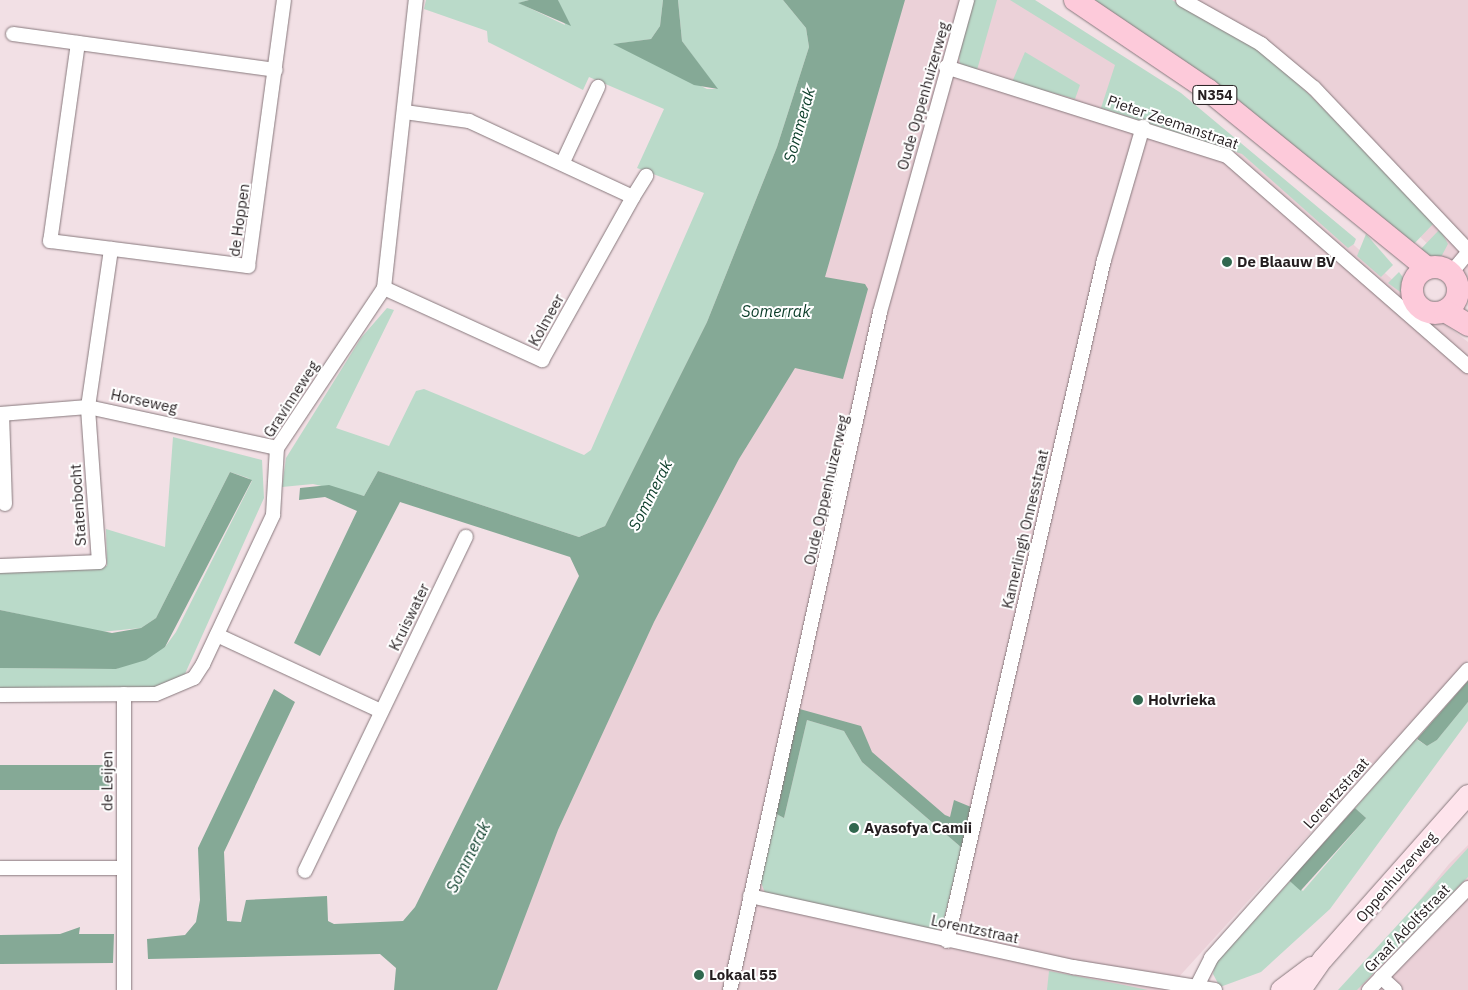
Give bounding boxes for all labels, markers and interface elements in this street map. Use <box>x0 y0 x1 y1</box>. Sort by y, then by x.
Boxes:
street label: Oude Oppenhuizerweg <box>893 20 953 172</box>
road number: N354 <box>1191 84 1239 106</box>
water label: Sommerak <box>779 86 819 164</box>
street label: Pieter Zeemanstraat <box>1105 91 1241 153</box>
street label: de Hoppen <box>225 182 253 258</box>
place label: De Blaauw BV <box>1237 253 1335 271</box>
marker: De Blaauw BV <box>1221 256 1233 268</box>
street label: Kolmeer <box>524 291 568 349</box>
water label: Somerrak <box>742 301 810 321</box>
street label: Gravinneweg <box>260 357 322 441</box>
street label: Horseweg <box>109 385 179 417</box>
street label: Oude Oppenhuizerweg <box>800 413 852 567</box>
street label: Kamerlingh Onnesstraat <box>998 448 1052 610</box>
water label: Sommerak <box>624 456 676 534</box>
street label: Statenbocht <box>66 463 90 547</box>
street label: Kruiswater <box>385 580 433 654</box>
place label: Holvrieka <box>1148 691 1216 709</box>
marker: Holvrieka <box>1132 694 1144 706</box>
street label: de Leijen <box>98 751 116 811</box>
street label: Lorentzstraat <box>1299 754 1373 832</box>
water label: Sommerak <box>442 818 494 896</box>
place label: Ayasofya Camii <box>864 819 972 837</box>
marker: Ayasofya Camii <box>848 822 860 834</box>
street label: Oppenhuizerweg <box>1352 828 1440 926</box>
street label: Graaf Adolfstraat <box>1361 880 1453 976</box>
street label: Lorentzstraat <box>929 911 1021 947</box>
place label: Lokaal 55 <box>709 966 777 984</box>
marker: Lokaal 55 <box>693 969 705 981</box>

